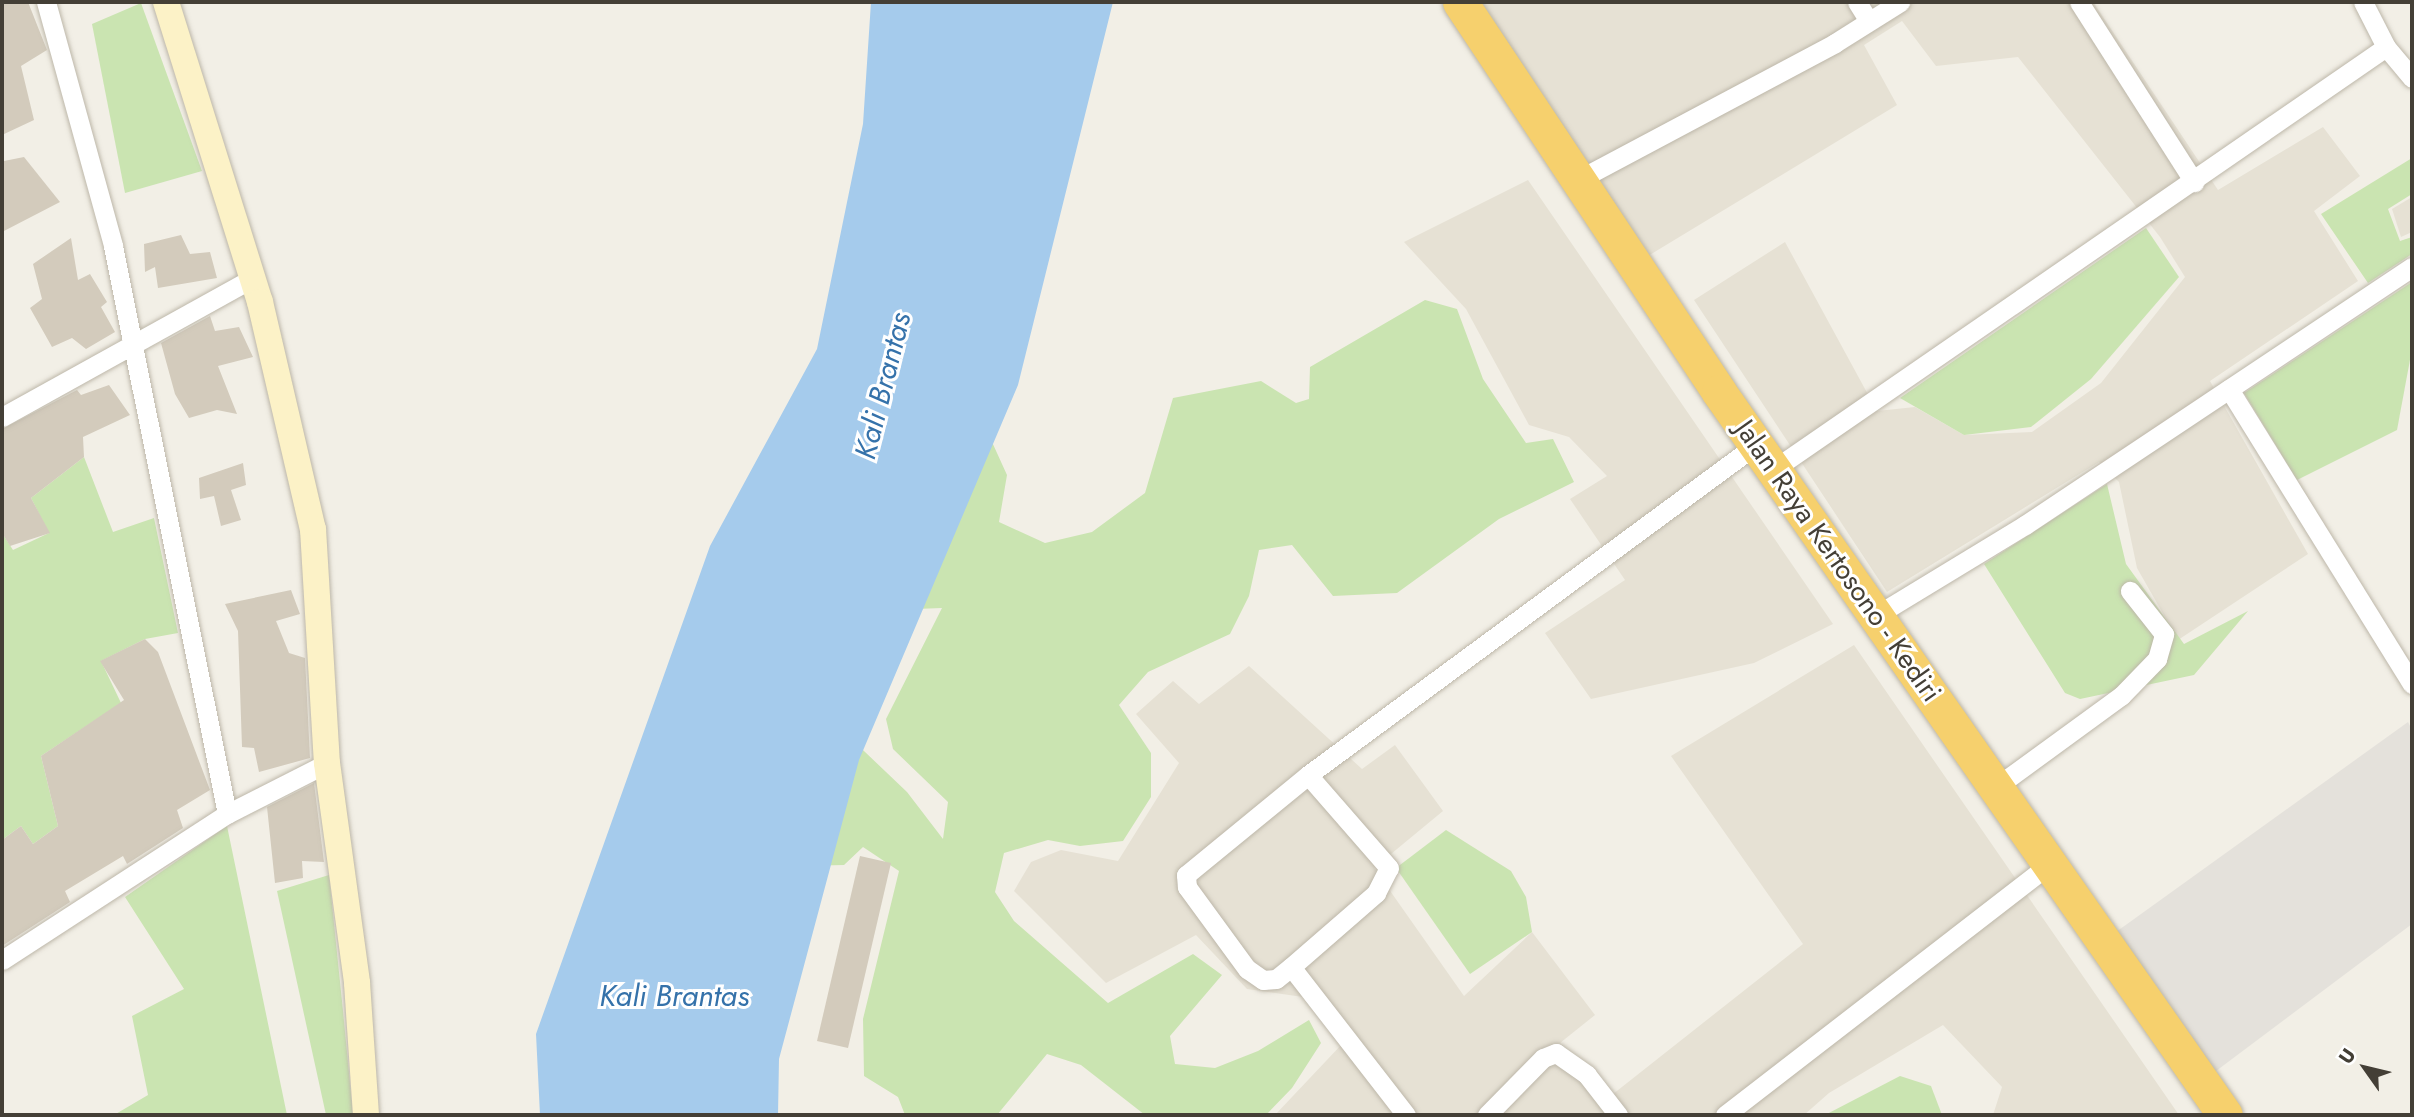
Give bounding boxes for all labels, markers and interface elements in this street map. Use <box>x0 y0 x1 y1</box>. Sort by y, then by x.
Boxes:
water label: Kali Brantas <box>847 309 919 463</box>
street label: Jalan Raya Kertosono - Kediri <box>1728 414 1948 708</box>
water label: Kali Brantas <box>599 978 749 1014</box>
north arrow <box>2330 1033 2400 1103</box>
text: U <box>2332 1043 2362 1069</box>

